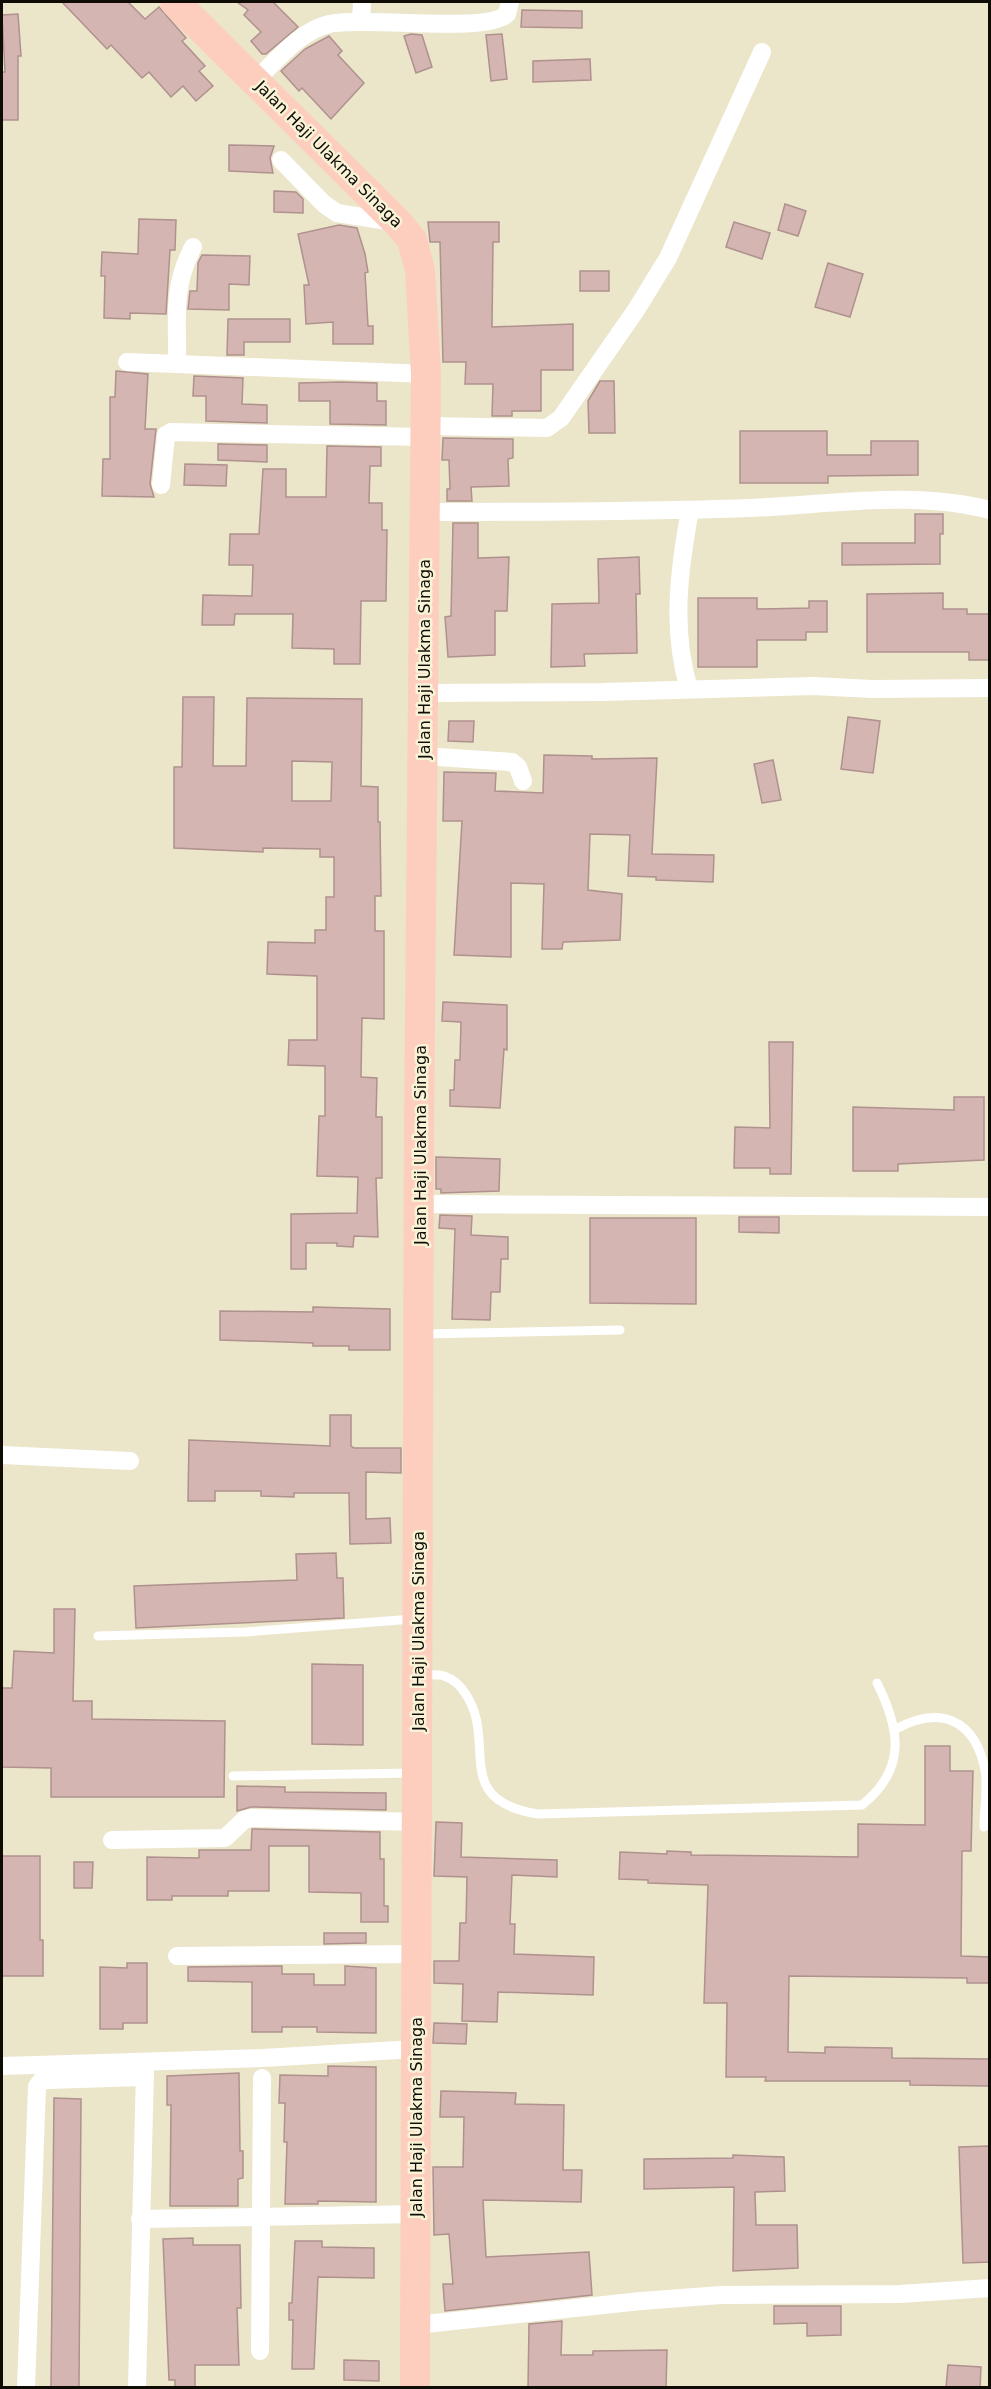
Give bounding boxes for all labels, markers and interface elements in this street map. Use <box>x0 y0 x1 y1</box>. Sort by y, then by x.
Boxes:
street label: Jalan Haji Ulakma Sinaga <box>251 76 406 231</box>
street label: Jalan Haji Ulakma Sinaga <box>415 559 434 760</box>
street label: Jalan Haji Ulakma Sinaga <box>411 1045 430 1246</box>
street label: Jalan Haji Ulakma Sinaga <box>409 1531 428 1732</box>
street label: Jalan Haji Ulakma Sinaga <box>407 2017 426 2218</box>

